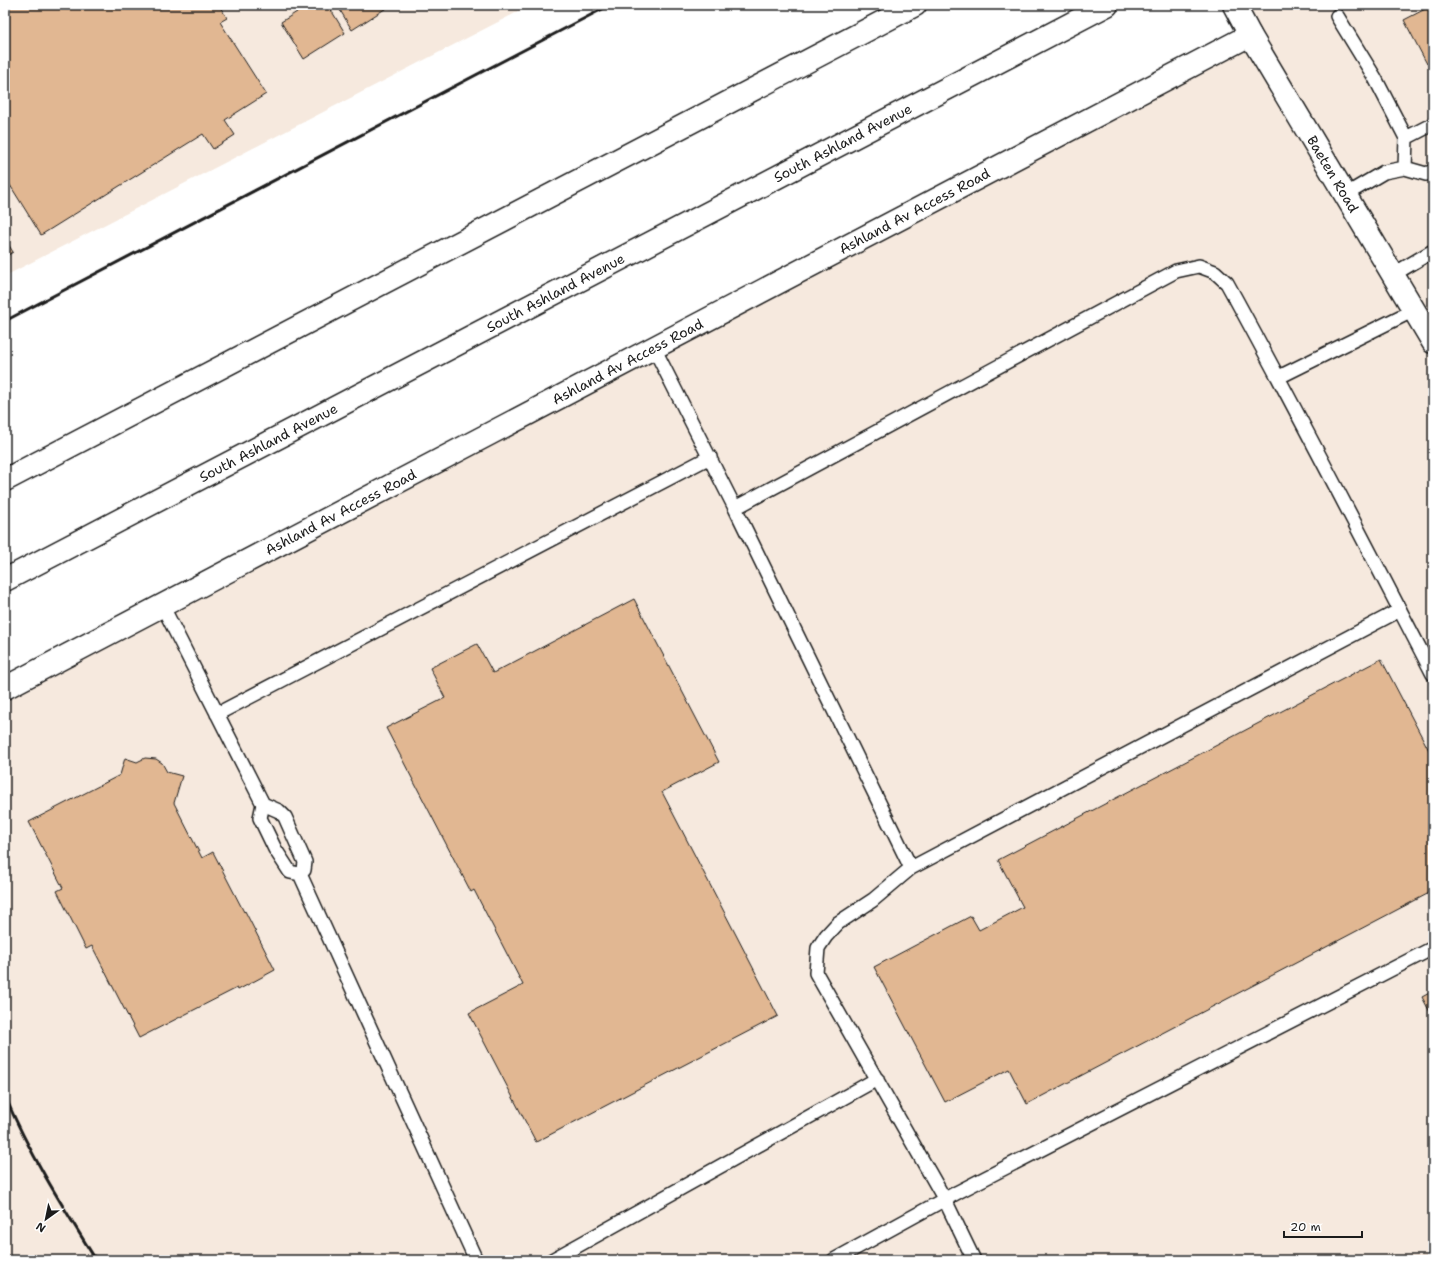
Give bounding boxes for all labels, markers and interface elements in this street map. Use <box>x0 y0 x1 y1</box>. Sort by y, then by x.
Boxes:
street label: South Ashland Avenue <box>771 99 915 186</box>
street label: Baeten Road <box>1303 132 1363 216</box>
street label: Ashland Av Access Road <box>836 164 993 258</box>
street label: South Ashland Avenue <box>483 249 628 336</box>
street label: Ashland Av Access Road <box>549 314 706 408</box>
street label: South Ashland Avenue <box>196 399 341 486</box>
street label: Ashland Av Access Road <box>262 465 419 559</box>
north arrow <box>26 1199 66 1239</box>
scale bar <box>1284 1213 1362 1239</box>
text: N <box>33 1218 49 1236</box>
text: 20 m <box>1290 1219 1321 1235</box>

